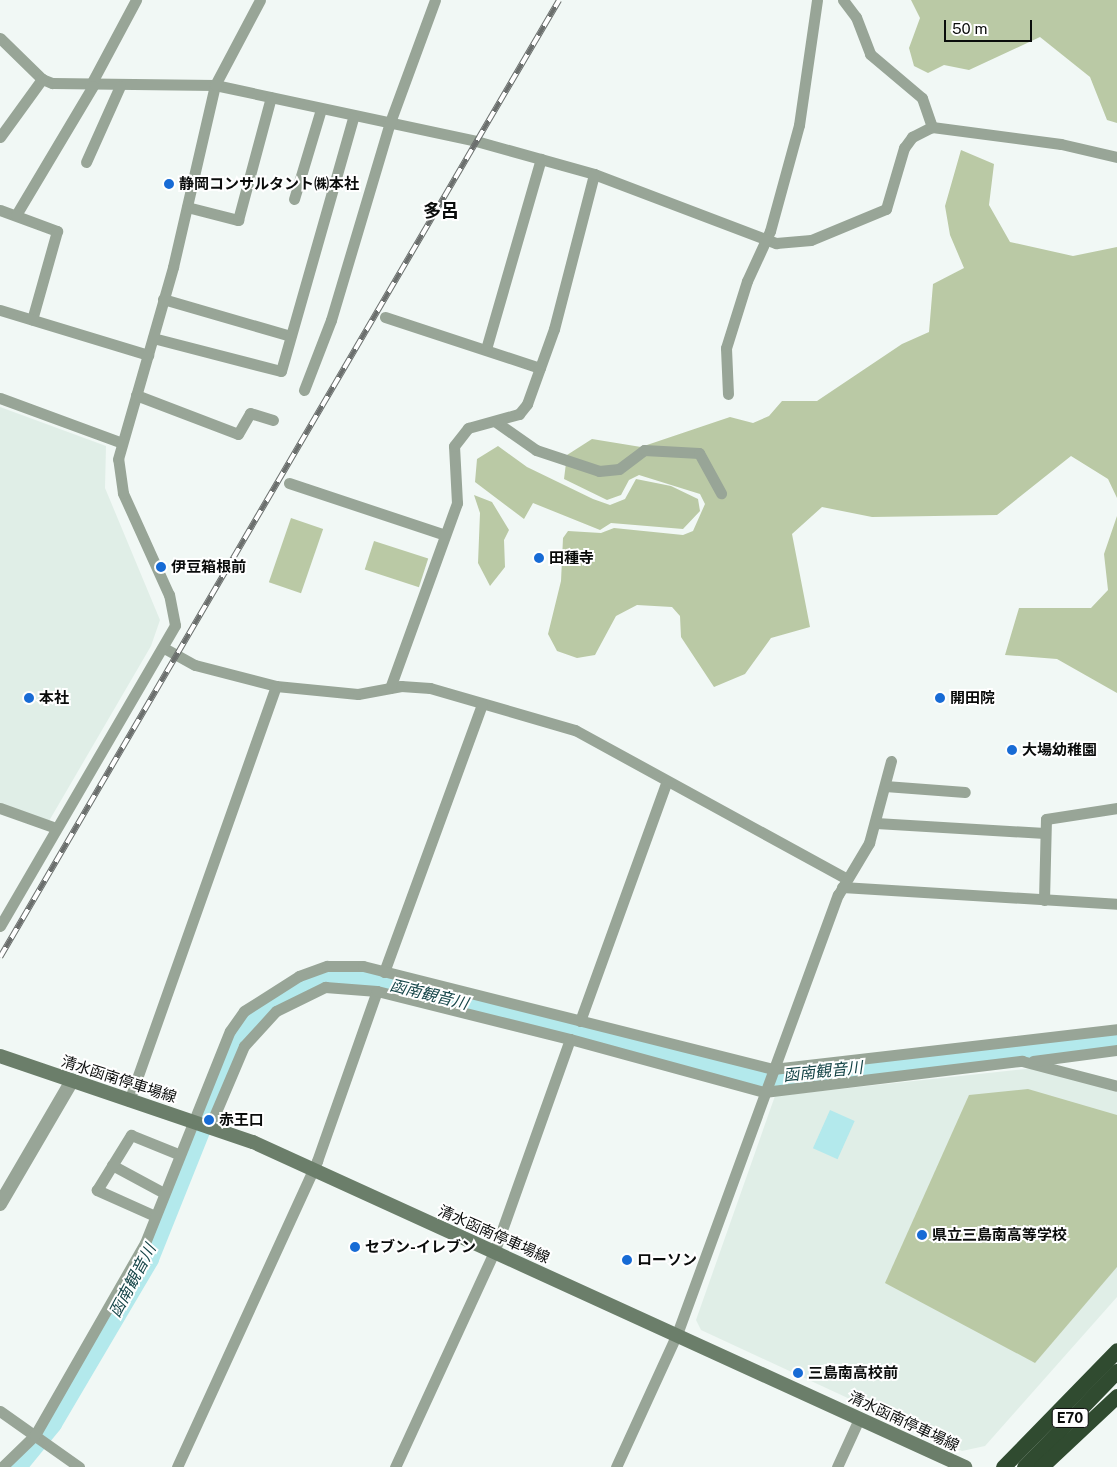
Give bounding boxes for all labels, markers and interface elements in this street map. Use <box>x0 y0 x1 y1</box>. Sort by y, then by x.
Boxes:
scale bar <box>947 10 1034 42</box>
text: 50 m <box>952 20 987 37</box>
place label: 静岡コンサルタント㈱本社 <box>179 175 359 193</box>
marker: 静岡コンサルタント㈱本社 <box>163 178 175 190</box>
district label: 多呂 <box>423 200 459 222</box>
place label: 田種寺 <box>549 549 594 567</box>
marker: 田種寺 <box>533 552 545 564</box>
place label: 伊豆箱根前 <box>171 558 246 576</box>
marker: 伊豆箱根前 <box>155 561 167 573</box>
place label: 本社 <box>39 689 69 707</box>
place label: 開田院 <box>950 689 995 707</box>
marker: 本社 <box>23 692 35 704</box>
marker: 開田院 <box>934 692 946 704</box>
place label: 大場幼稚園 <box>1022 741 1097 759</box>
marker: 大場幼稚園 <box>1006 744 1018 756</box>
water label: 函南観音川 <box>388 976 470 1014</box>
street label: 清水函南停車場線 <box>59 1052 179 1106</box>
water label: 函南観音川 <box>782 1058 864 1086</box>
place label: 赤王口 <box>219 1111 264 1129</box>
marker: 赤王口 <box>203 1114 215 1126</box>
street label: 清水函南停車場線 <box>436 1201 552 1267</box>
place label: 県立三島南高等学校 <box>932 1226 1067 1244</box>
marker: 県立三島南高等学校 <box>916 1229 928 1241</box>
place label: セブン-イレブン <box>365 1238 476 1256</box>
water label: 函南観音川 <box>106 1241 160 1321</box>
marker: セブン-イレブン <box>349 1241 361 1253</box>
place label: ローソン <box>637 1251 697 1269</box>
marker: ローソン <box>621 1254 633 1266</box>
place label: 三島南高校前 <box>808 1364 898 1382</box>
marker: 三島南高校前 <box>792 1367 804 1379</box>
street label: 清水函南停車場線 <box>846 1387 962 1455</box>
road number: E70 <box>1051 1406 1089 1430</box>

